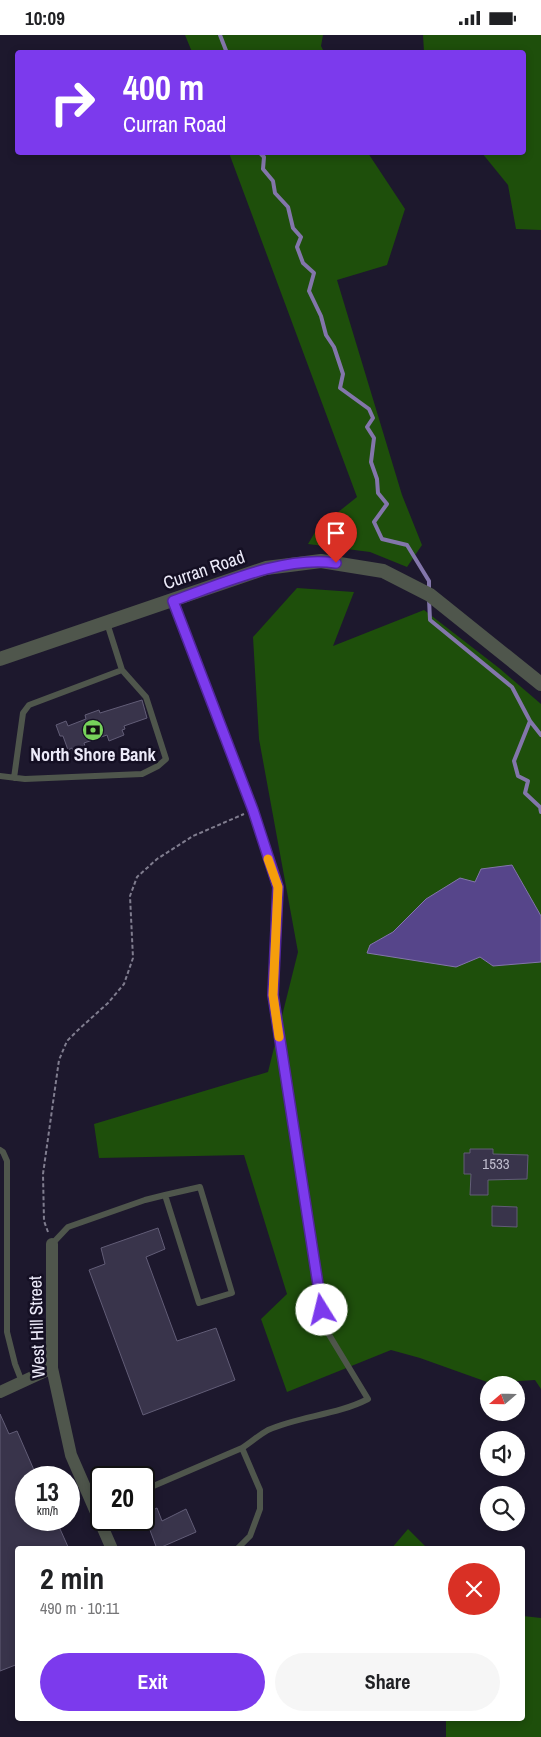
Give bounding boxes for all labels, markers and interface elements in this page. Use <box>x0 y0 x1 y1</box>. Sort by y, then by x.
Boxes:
text: 10:09 <box>25 5 65 31</box>
text: 400 m <box>123 64 204 111</box>
icon: right <box>40 70 105 135</box>
text: Curran Road <box>123 109 226 139</box>
pin <box>315 512 357 563</box>
icon: arrive <box>322 519 350 547</box>
street label: Curran Road <box>160 544 248 595</box>
bank icon: North Shore Bank <box>81 718 105 742</box>
place label: North Shore Bank <box>30 742 157 767</box>
house number: 1533 <box>482 1153 510 1174</box>
street label: West Hill Street <box>22 1275 51 1379</box>
position arrow <box>295 1283 347 1335</box>
north arrow <box>480 1376 525 1421</box>
map controls <box>480 1376 525 1531</box>
button: sound <box>480 1431 525 1476</box>
speed limit sign: 20 <box>90 1466 155 1531</box>
text: 13 <box>36 1475 59 1509</box>
button: search <box>480 1486 525 1531</box>
text: km/h <box>37 1503 58 1519</box>
text: 2 min <box>40 1558 104 1598</box>
button: close <box>448 1563 500 1615</box>
text: 490 m · 10:11 <box>40 1597 119 1619</box>
button: Exit <box>40 1653 265 1711</box>
button: Share <box>275 1653 500 1711</box>

